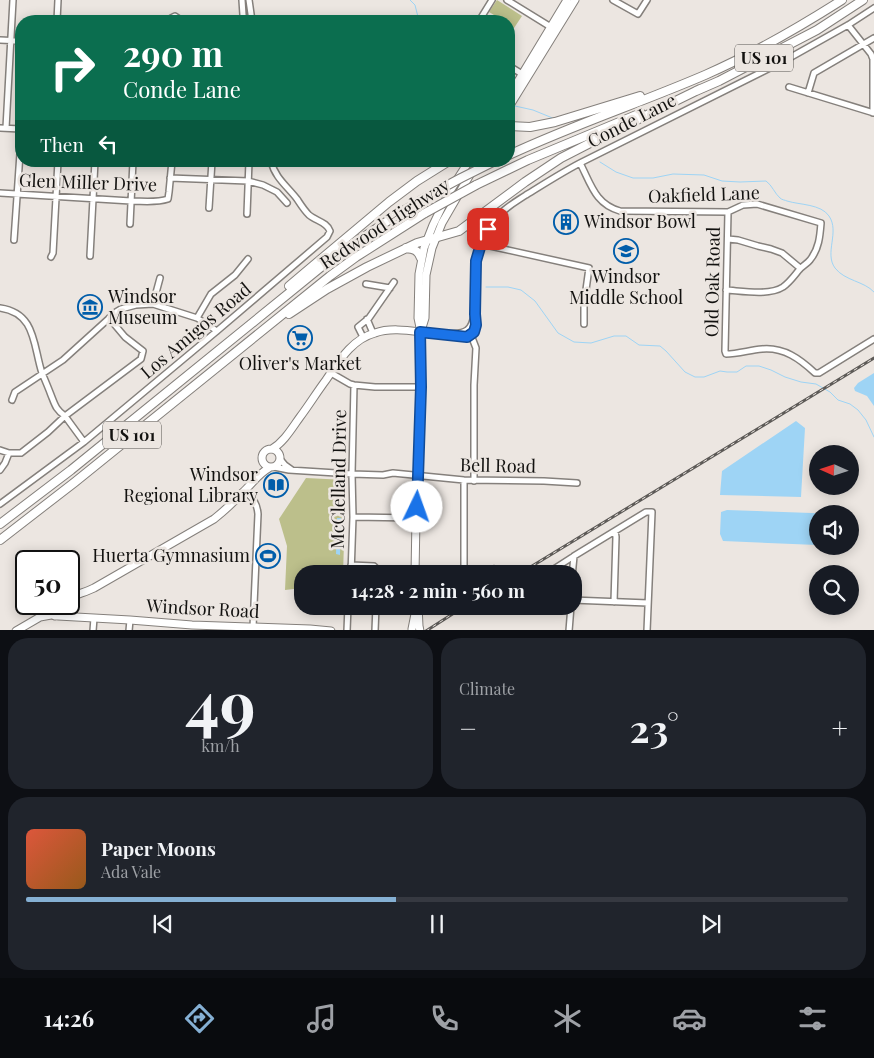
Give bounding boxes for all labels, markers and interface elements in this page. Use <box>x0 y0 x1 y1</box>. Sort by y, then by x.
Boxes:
text: 290 m <box>123 29 223 76</box>
icon: right <box>40 35 105 100</box>
road number: US 101 <box>735 44 793 72</box>
text: Conde Lane <box>123 74 241 104</box>
street label: Conde Lane <box>583 88 680 153</box>
icon: left <box>94 130 122 158</box>
text: Then <box>40 131 84 157</box>
street label: Glen Miller Drive <box>19 168 158 196</box>
street label: Redwood Highway <box>315 172 454 274</box>
street label: Oakfield Lane <box>648 180 760 208</box>
pin <box>467 208 509 250</box>
building icon: Windsor Bowl <box>553 209 579 235</box>
place label: Windsor Bowl <box>583 209 696 233</box>
icon: arrive <box>474 215 502 243</box>
street label: Old Oak Road <box>699 226 725 337</box>
school or university icon: Windsor Middle School <box>613 238 639 264</box>
place label: Windsor Middle School <box>569 264 683 309</box>
street label: Los Amigos Road <box>135 276 256 384</box>
place label: Windsor Museum <box>107 284 178 329</box>
museum icon: Windsor Museum <box>77 294 103 320</box>
supermarket icon: Oliver's Market <box>287 325 313 351</box>
place label: Oliver's Market <box>239 351 362 375</box>
street label: McClelland Drive <box>325 409 351 549</box>
road number: US 101 <box>103 422 161 448</box>
north arrow <box>809 445 859 495</box>
map controls <box>809 445 859 615</box>
street label: Bell Road <box>460 452 537 478</box>
place label: Windsor Regional Library <box>123 462 258 507</box>
library icon: Windsor Regional Library <box>263 472 289 498</box>
position arrow <box>390 480 442 532</box>
button: sound <box>809 505 859 555</box>
place label: Huerta Gymnasium <box>92 543 250 567</box>
sports icon: Huerta Gymnasium <box>255 543 281 569</box>
speed limit sign: 50 <box>15 550 80 615</box>
button: search <box>809 565 859 615</box>
text: 14:28 · 2 min · 560 m <box>351 577 525 603</box>
street label: Windsor Road <box>145 593 261 623</box>
text: 49 <box>185 659 256 745</box>
text: Climate <box>459 678 515 699</box>
text: 23° <box>630 702 679 753</box>
text: − <box>459 709 477 746</box>
text: + <box>832 709 848 746</box>
text: km/h <box>201 735 240 756</box>
text: Paper Moons <box>101 835 216 861</box>
text: Ada Vale <box>101 861 161 882</box>
icon: previous <box>149 910 177 938</box>
icon: pause <box>423 910 451 938</box>
icon: next <box>697 910 725 938</box>
icon: directions <box>182 1001 217 1036</box>
icon: music <box>304 1001 339 1036</box>
icon: phone <box>427 1001 462 1036</box>
icon: climate <box>550 1001 585 1036</box>
icon: car <box>672 1001 707 1036</box>
icon: filters <box>795 1001 830 1036</box>
text: 14:26 <box>44 1003 94 1033</box>

